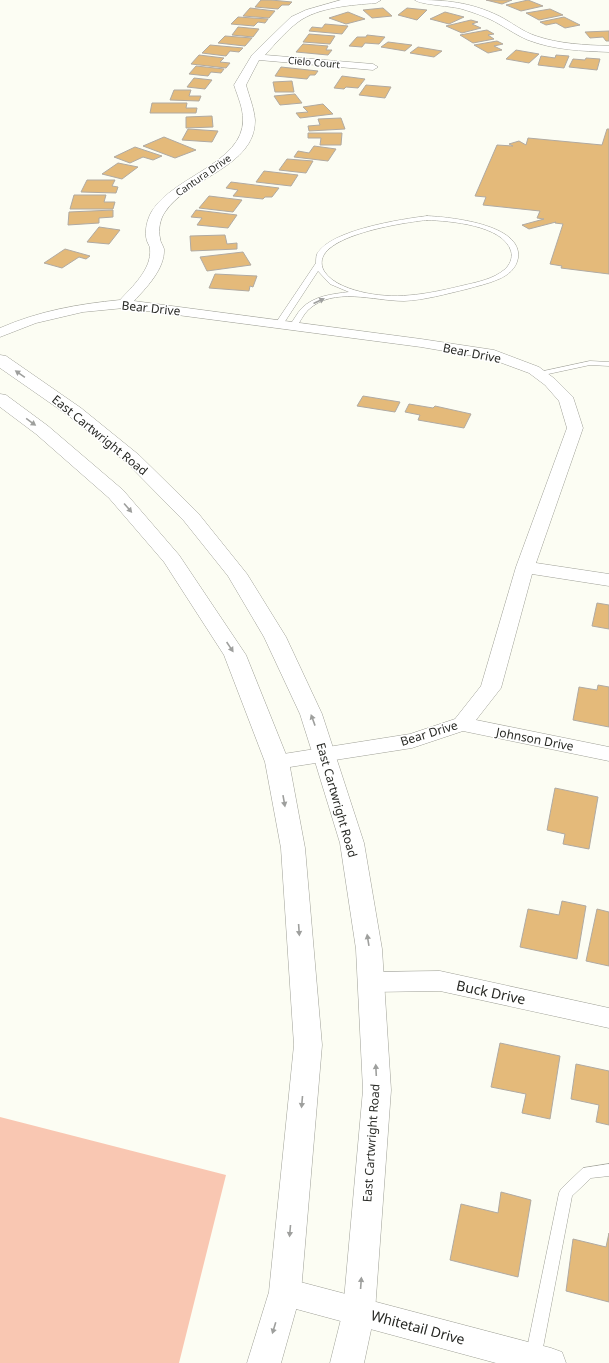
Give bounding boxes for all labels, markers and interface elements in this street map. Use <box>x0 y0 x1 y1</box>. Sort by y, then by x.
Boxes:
street label: Cielo Court <box>287 53 341 71</box>
street label: Cantura Drive <box>172 150 234 199</box>
street label: Bear Drive <box>121 296 181 320</box>
one-way arrow <box>314 297 326 303</box>
street label: Bear Drive <box>441 339 503 367</box>
one-way arrow <box>15 370 25 378</box>
street label: East Cartwright Road <box>48 391 152 479</box>
one-way arrow <box>26 418 37 426</box>
one-way arrow <box>124 503 133 513</box>
one-way arrow <box>226 642 234 652</box>
one-way arrow <box>310 713 316 725</box>
street label: Bear Drive <box>398 716 460 750</box>
street label: Johnson Drive <box>494 723 575 755</box>
street label: East Cartwright Road <box>312 741 362 859</box>
one-way arrow <box>282 795 288 807</box>
one-way arrow <box>295 924 302 936</box>
one-way arrow <box>364 934 370 946</box>
street label: Buck Drive <box>455 975 527 1009</box>
one-way arrow <box>372 1064 379 1076</box>
street label: East Cartwright Road <box>358 1083 384 1203</box>
one-way arrow <box>299 1096 306 1108</box>
one-way arrow <box>287 1225 294 1237</box>
one-way arrow <box>358 1277 365 1289</box>
street label: Whitetail Drive <box>369 1305 467 1349</box>
one-way arrow <box>271 1322 277 1334</box>

